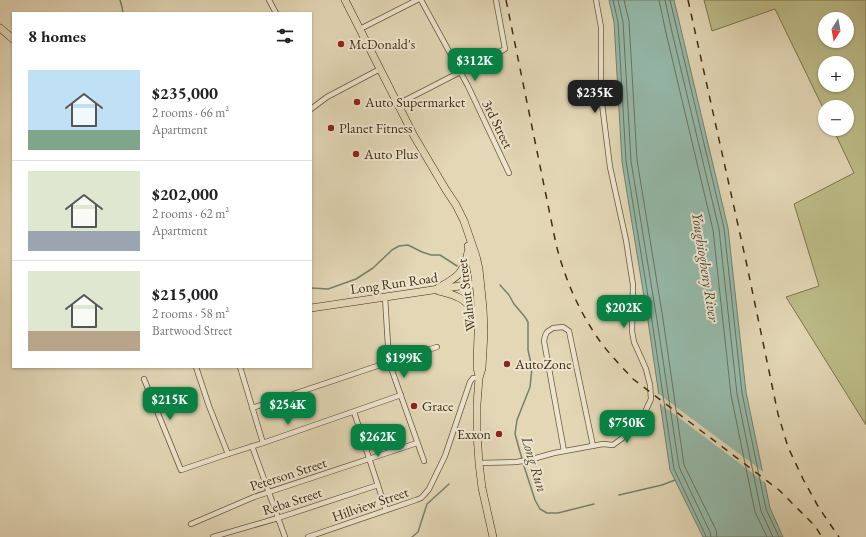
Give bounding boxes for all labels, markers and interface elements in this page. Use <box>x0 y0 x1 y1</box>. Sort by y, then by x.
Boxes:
north arrow <box>818 12 854 48</box>
map controls <box>818 12 854 136</box>
text: 8 homes <box>28 25 86 47</box>
icon: filters <box>274 25 296 47</box>
place label: McDonald's <box>349 35 416 53</box>
marker: McDonald's <box>336 39 346 49</box>
pin: $312K <box>447 48 503 82</box>
text: $312K <box>457 52 493 69</box>
button: + <box>818 56 854 92</box>
pin: $235K <box>567 80 623 114</box>
text: $235,000 <box>152 82 218 104</box>
text: $235K <box>577 84 613 101</box>
icon: home <box>60 86 108 134</box>
place label: Auto Supermarket <box>364 93 466 111</box>
marker: Auto Supermarket <box>352 97 362 107</box>
street label: 3rd Street <box>479 97 518 152</box>
button: − <box>818 100 854 136</box>
text: 2 rooms · 66 m² <box>152 104 229 121</box>
place label: Planet Fitness <box>339 119 413 137</box>
text: Apartment <box>152 121 207 138</box>
marker: Planet Fitness <box>326 123 336 133</box>
place label: Auto Plus <box>363 145 419 163</box>
marker: Auto Plus <box>351 149 361 159</box>
text: $202,000 <box>152 183 218 205</box>
icon: home <box>60 187 108 235</box>
text: 2 rooms · 62 m² <box>152 205 229 222</box>
water label: Youghiogheny River <box>688 211 724 324</box>
text: Apartment <box>152 222 207 239</box>
street label: Walnut Street <box>453 257 479 332</box>
street label: Long Run Road <box>349 268 440 298</box>
text: $215,000 <box>152 283 218 305</box>
icon: home <box>60 287 108 335</box>
pin: $202K <box>596 295 652 329</box>
text: $202K <box>606 299 642 316</box>
text: 2 rooms · 58 m² <box>152 305 229 322</box>
text: Bartwood Street <box>152 322 232 339</box>
pin: $199K <box>376 345 432 379</box>
text: $199K <box>386 349 422 366</box>
place label: AutoZone <box>514 355 572 373</box>
marker: AutoZone <box>502 359 512 369</box>
pin: $215K <box>142 387 198 421</box>
text: $215K <box>152 391 188 408</box>
pin: $254K <box>260 392 316 426</box>
text: $254K <box>270 396 306 413</box>
place label: Grace <box>422 397 454 415</box>
marker: Grace <box>409 401 419 411</box>
pin: $750K <box>599 410 655 444</box>
text: $750K <box>609 414 645 431</box>
pin: $262K <box>350 424 406 458</box>
place label: Exxon <box>457 425 492 443</box>
text: $262K <box>360 428 396 445</box>
marker: Exxon <box>494 429 504 439</box>
water label: Long Run <box>517 433 552 494</box>
street label: Peterson Street <box>247 453 329 495</box>
street label: Hillview Street <box>329 482 411 525</box>
street label: Reba Street <box>260 483 325 519</box>

